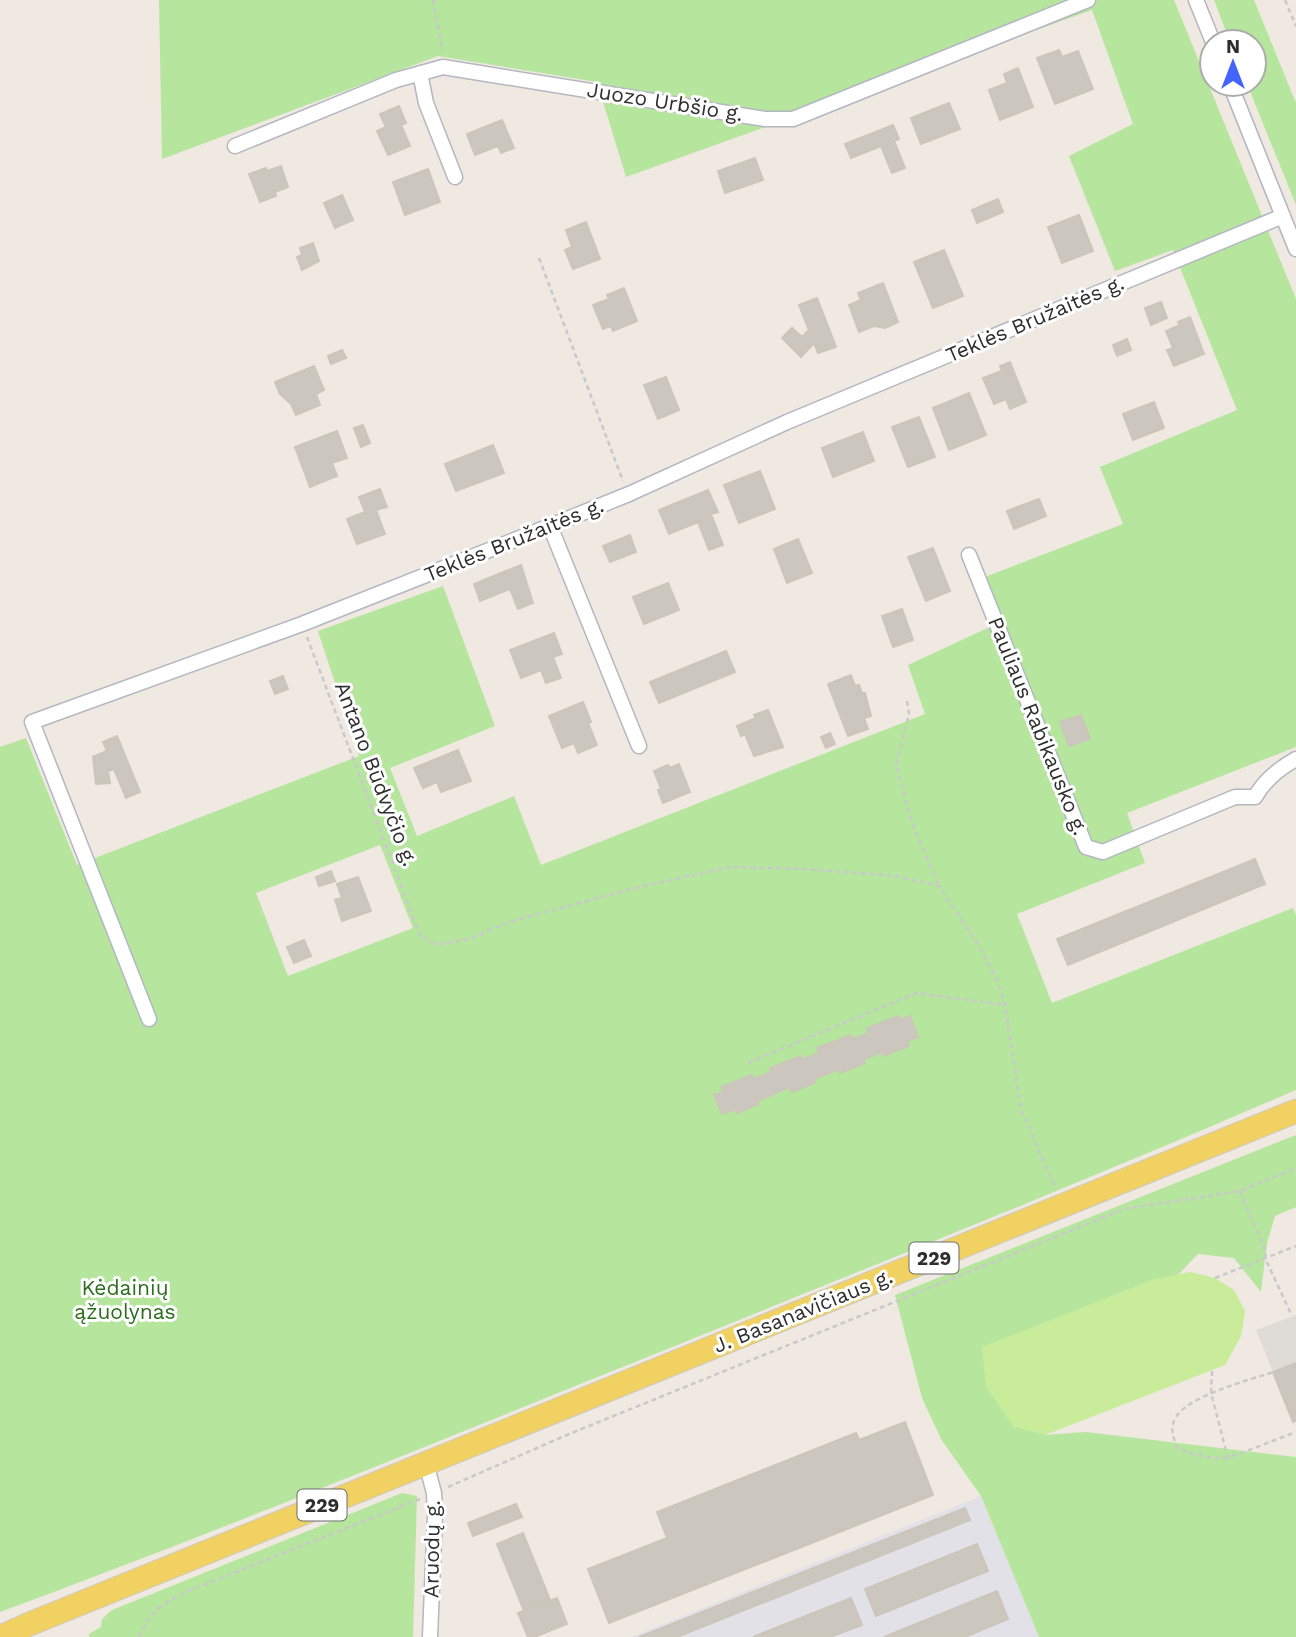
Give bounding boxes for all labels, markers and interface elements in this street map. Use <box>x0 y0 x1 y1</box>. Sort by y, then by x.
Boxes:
north arrow <box>1198 28 1268 98</box>
text: N <box>1226 35 1240 58</box>
street label: Juozo Urbšio g. <box>585 77 745 126</box>
street label: Teklės Bružaitės g. <box>942 270 1128 367</box>
street label: Teklės Bružaitės g. <box>421 492 607 587</box>
street label: Pauliaus Rabikausko g. <box>983 613 1094 839</box>
street label: Antano Būdvyčio g. <box>330 678 423 870</box>
road number: 229 <box>909 1242 958 1274</box>
street label: J. Basanavičiaus g. <box>710 1263 896 1358</box>
park label: Kėdainių ąžuolynas <box>74 1275 176 1324</box>
road number: 229 <box>298 1490 346 1520</box>
street label: Aruodų g. <box>418 1500 445 1598</box>

